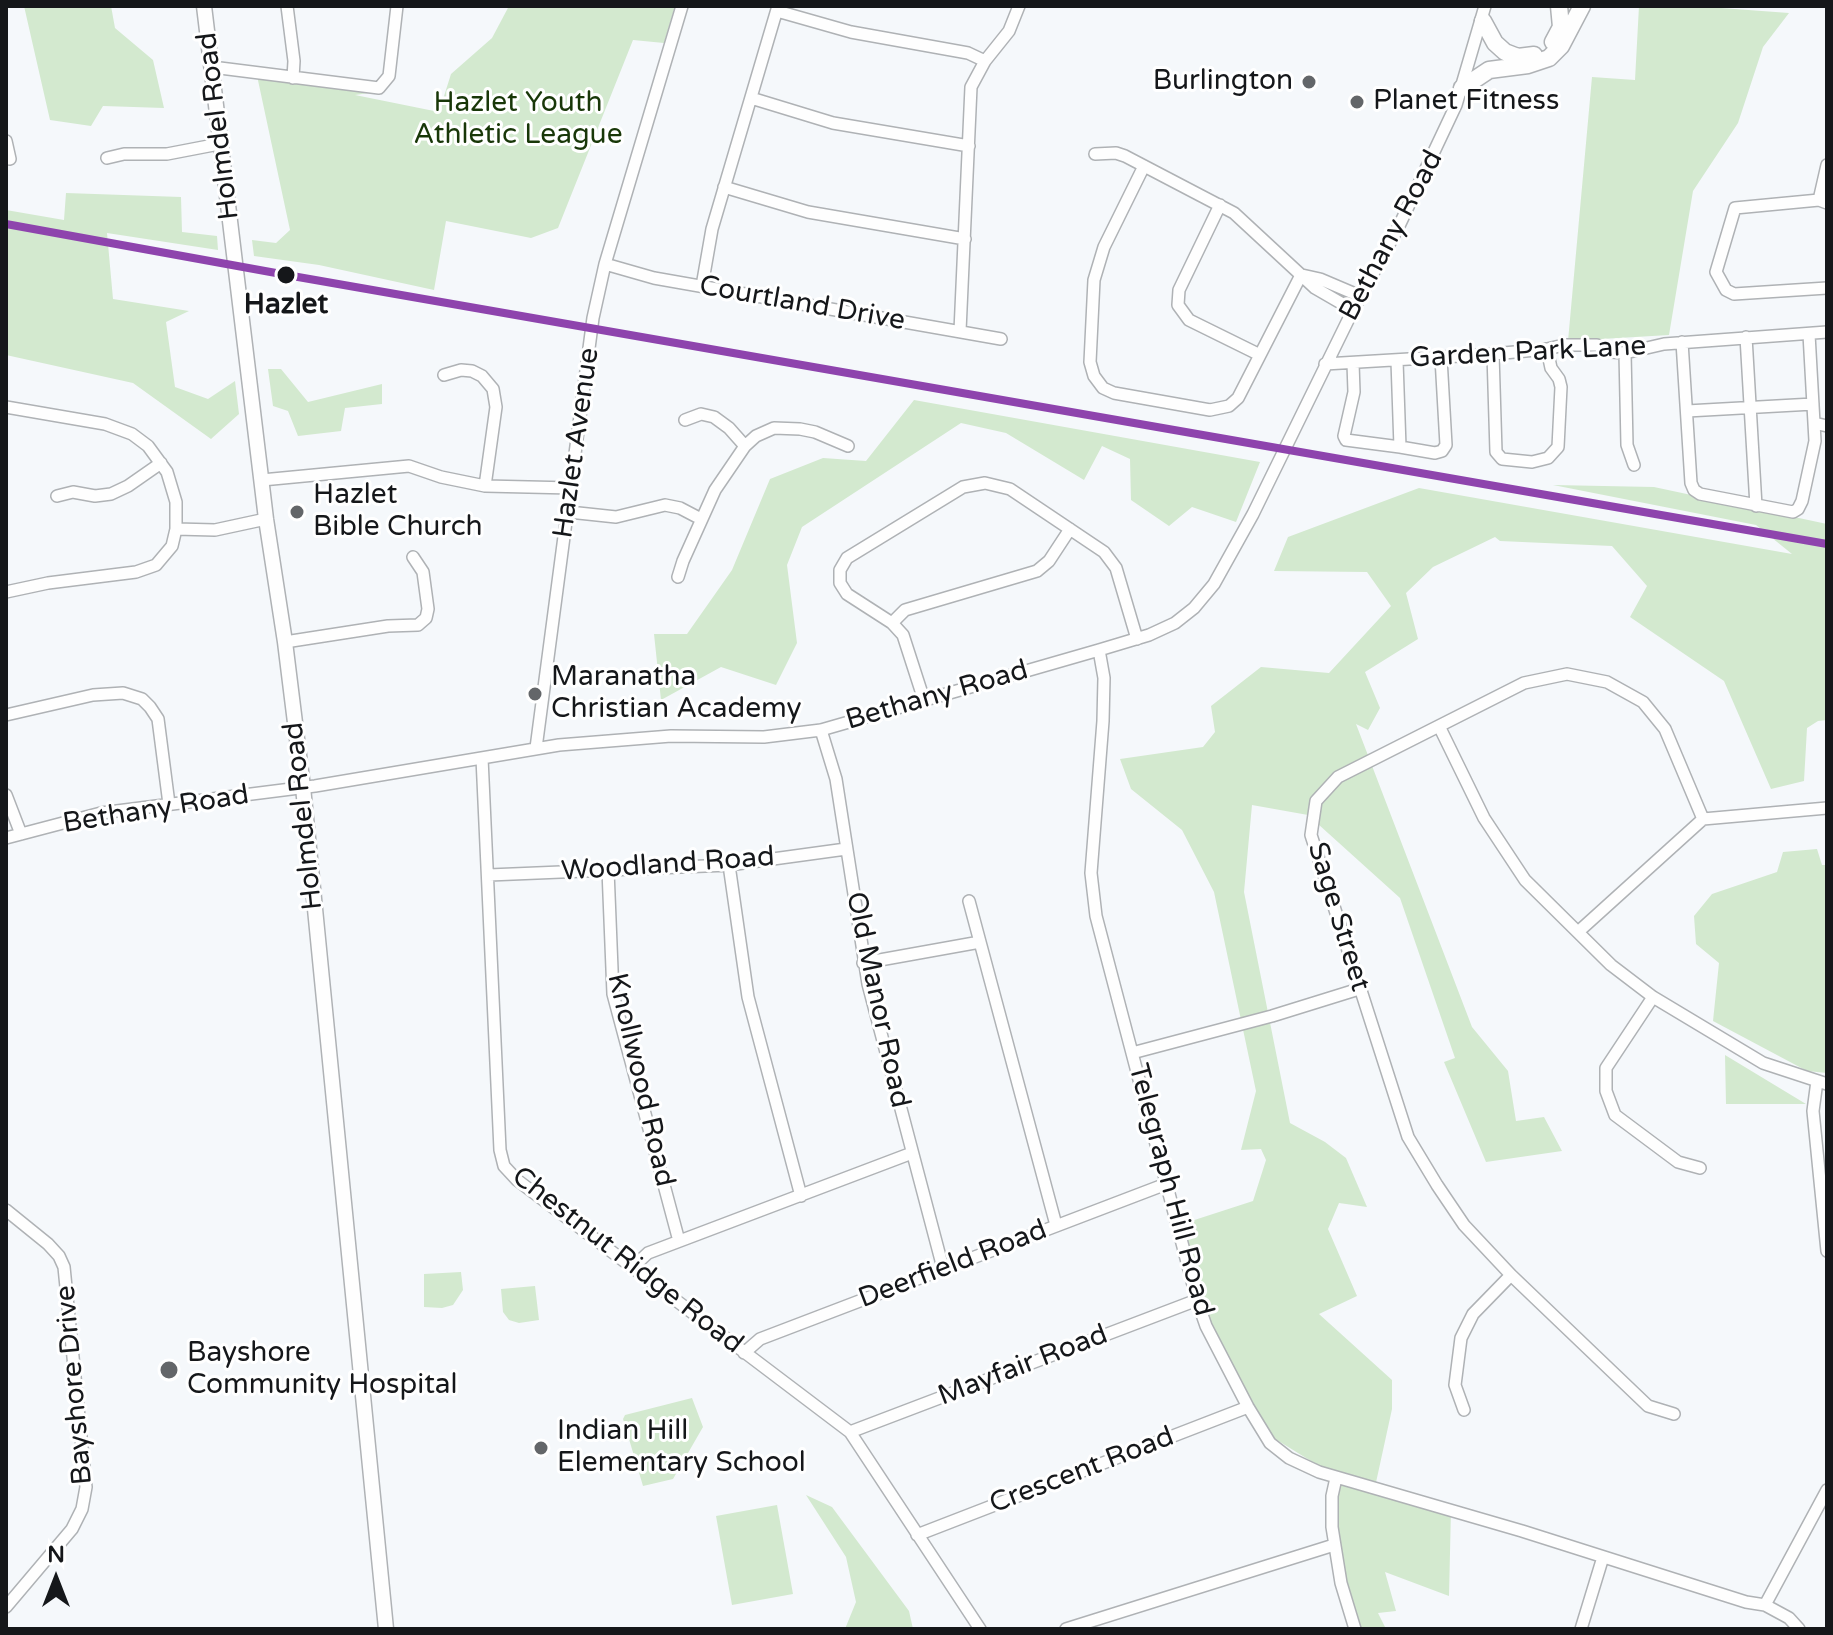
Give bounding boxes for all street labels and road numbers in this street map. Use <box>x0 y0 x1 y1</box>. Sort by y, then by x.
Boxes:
street label: Holmdel Road <box>191 30 247 222</box>
street label: Bethany Road <box>1333 145 1451 327</box>
street label: Courtland Drive <box>697 269 907 339</box>
street label: Garden Park Lane <box>1409 330 1647 376</box>
street label: Hazlet Avenue <box>547 346 607 540</box>
street label: Bethany Road <box>842 654 1032 738</box>
street label: Holmdel Road <box>277 720 331 912</box>
street label: Bethany Road <box>60 779 252 841</box>
street label: Sage Street <box>1299 839 1377 995</box>
street label: Woodland Road <box>560 841 776 889</box>
street label: Old Manor Road <box>838 889 916 1111</box>
street label: Knollwood Road <box>599 970 681 1190</box>
street label: Telegraph Hill Road <box>1120 1060 1220 1320</box>
street label: Chestnut Ridge Road <box>505 1160 749 1362</box>
street label: Deerfield Road <box>854 1214 1052 1316</box>
street label: Bayshore Drive <box>50 1284 100 1486</box>
street label: Mayfair Road <box>933 1318 1113 1414</box>
street label: Crescent Road <box>985 1420 1179 1522</box>

